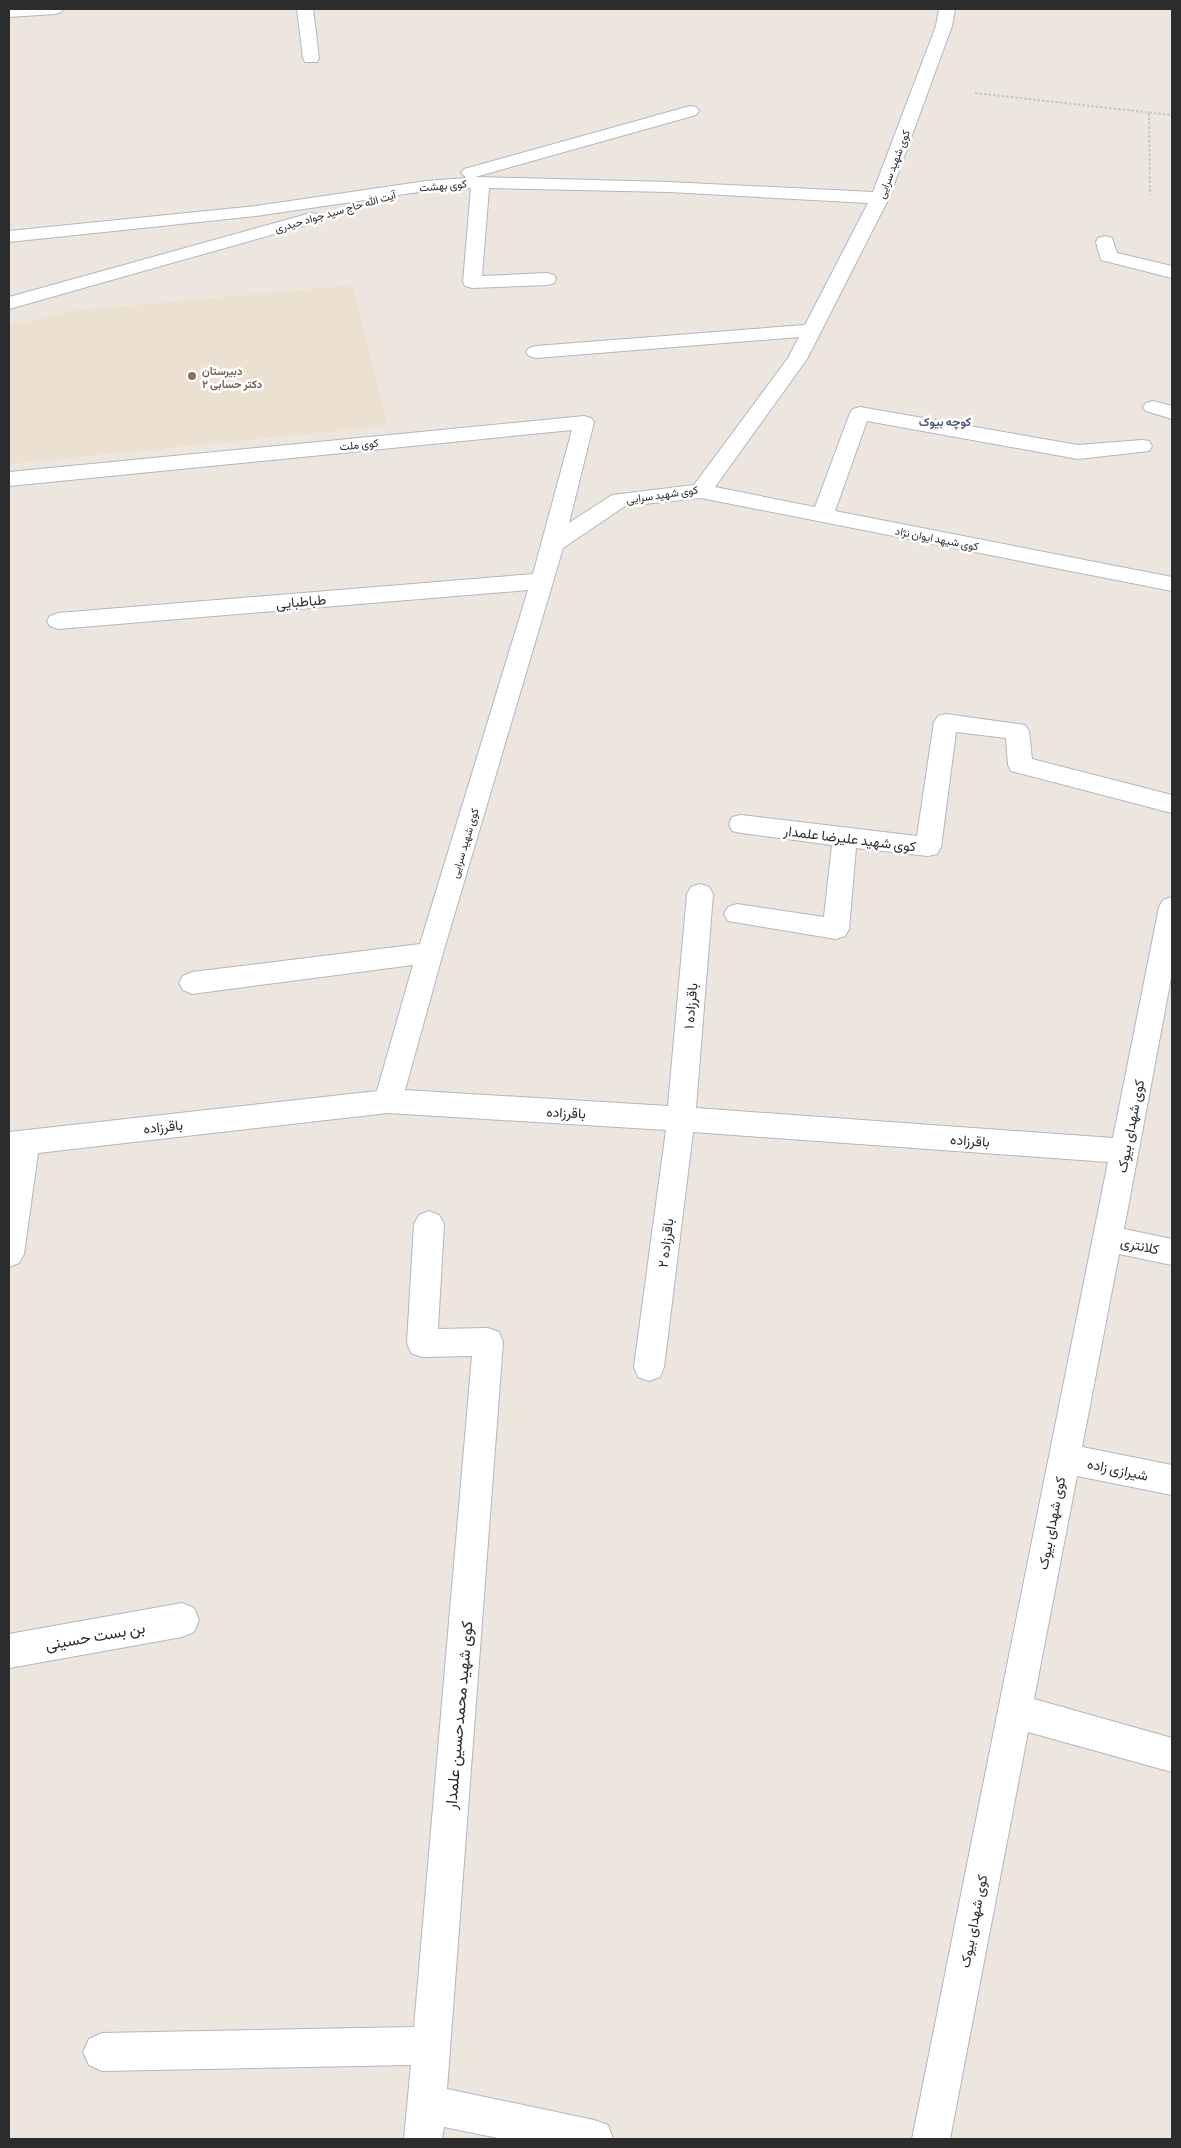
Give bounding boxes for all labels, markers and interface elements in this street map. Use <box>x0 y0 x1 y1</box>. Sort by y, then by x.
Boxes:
street label: کوی شهید سرایی <box>874 128 913 201</box>
street label: کوی بهشت <box>419 176 468 195</box>
street label: آیت الله حاج سید جواد حیدری <box>273 187 399 236</box>
place label: دبیرستان دکتر حسابی ۲ <box>202 364 263 391</box>
marker: دبیرستان دکتر حسابی ۲ <box>186 370 198 382</box>
district label: کوچه بیوک <box>919 414 972 430</box>
street label: کوی ملت <box>339 435 379 454</box>
street label: کوی شهید سرایی <box>625 483 699 506</box>
street label: کوی شیهد ایوان نژاد <box>894 524 980 553</box>
street label: طباطبایی <box>275 590 327 613</box>
street label: کوی شهید سرایی <box>447 806 482 880</box>
street label: کوی شهید علیرضا علمدار <box>782 821 917 856</box>
street label: باقرزاده ۱ <box>680 982 701 1030</box>
street label: کوی شهدای بیوک <box>1113 1078 1148 1174</box>
street label: باقرزاده <box>546 1102 586 1123</box>
street label: باقرزاده <box>142 1115 184 1138</box>
street label: باقرزاده <box>950 1130 990 1151</box>
street label: باقرزاده ۲ <box>654 1217 677 1269</box>
street label: کلانتری <box>1119 1233 1161 1258</box>
street label: شیرازی زاده <box>1086 1454 1150 1485</box>
street label: کوی شهدای بیوک <box>1034 1475 1069 1571</box>
street label: بن بست حسینی <box>43 1617 147 1655</box>
street label: کوی شهید محمدحسین علمدار <box>440 1620 478 1811</box>
street label: کوی شهدای بیوک <box>956 1873 991 1969</box>

